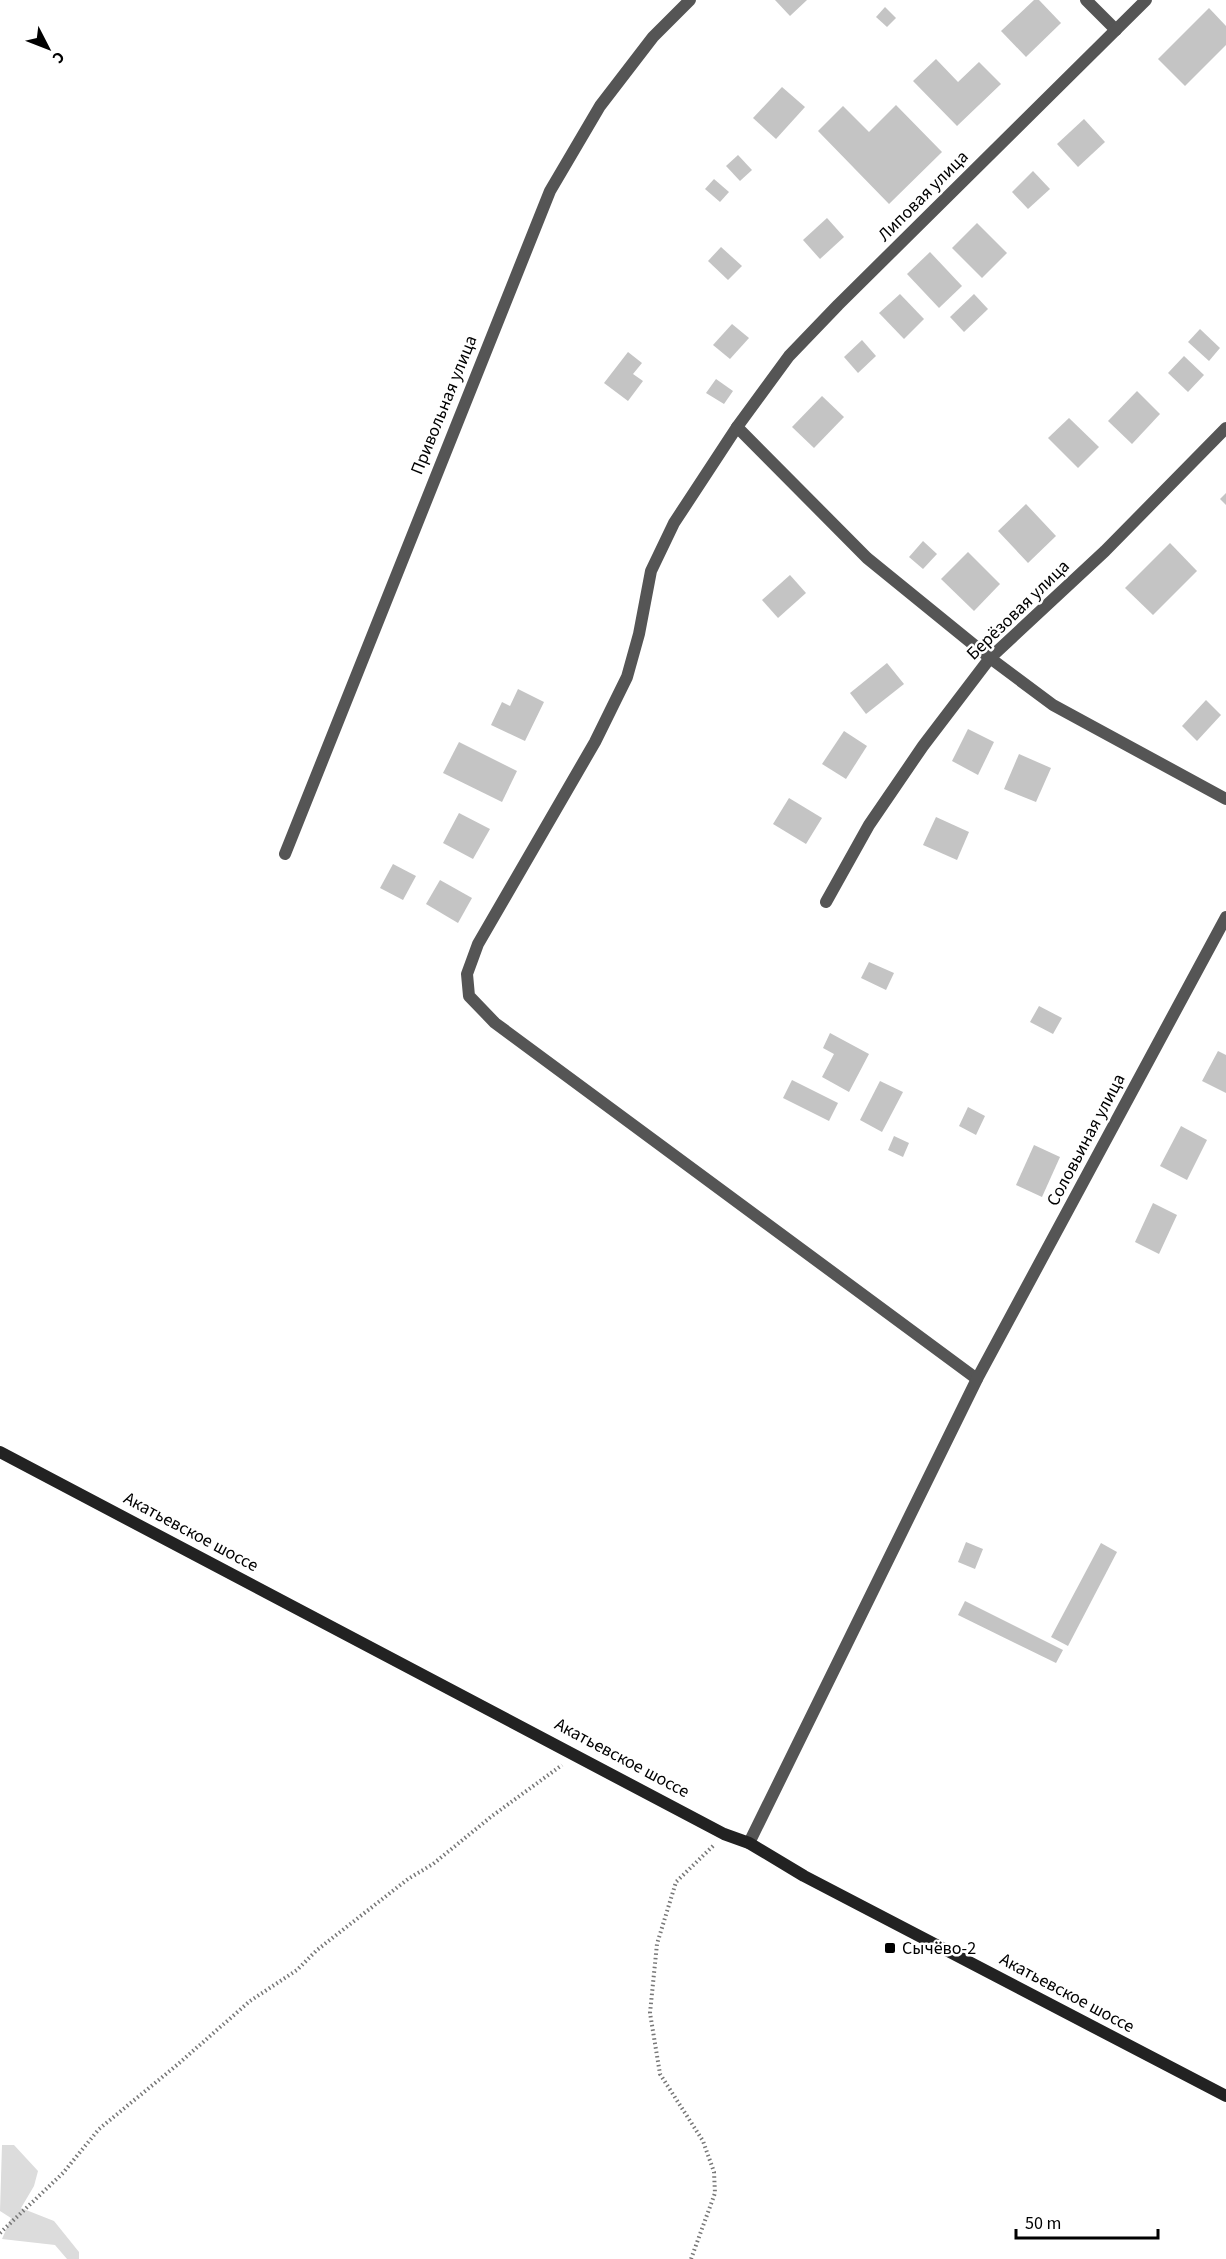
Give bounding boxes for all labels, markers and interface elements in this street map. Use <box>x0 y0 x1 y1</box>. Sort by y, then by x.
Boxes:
north arrow <box>18 18 78 78</box>
text: С <box>47 47 70 68</box>
street label: Липовая улица <box>872 145 974 247</box>
street label: Привольная улица <box>405 332 483 478</box>
street label: Берёзовая улица <box>961 554 1075 666</box>
street label: Соловьиная улица <box>1041 1069 1131 1211</box>
street label: Акатьевское шоссе <box>119 1486 263 1578</box>
street label: Акатьевское шоссе <box>550 1712 694 1804</box>
place label: Сычёво-2 <box>902 1936 976 1961</box>
marker: Сычёво-2 <box>883 1941 897 1955</box>
street label: Акатьевское шоссе <box>995 1947 1139 2039</box>
scale bar <box>1016 2202 1158 2240</box>
text: 50 m <box>1025 2211 1061 2236</box>

